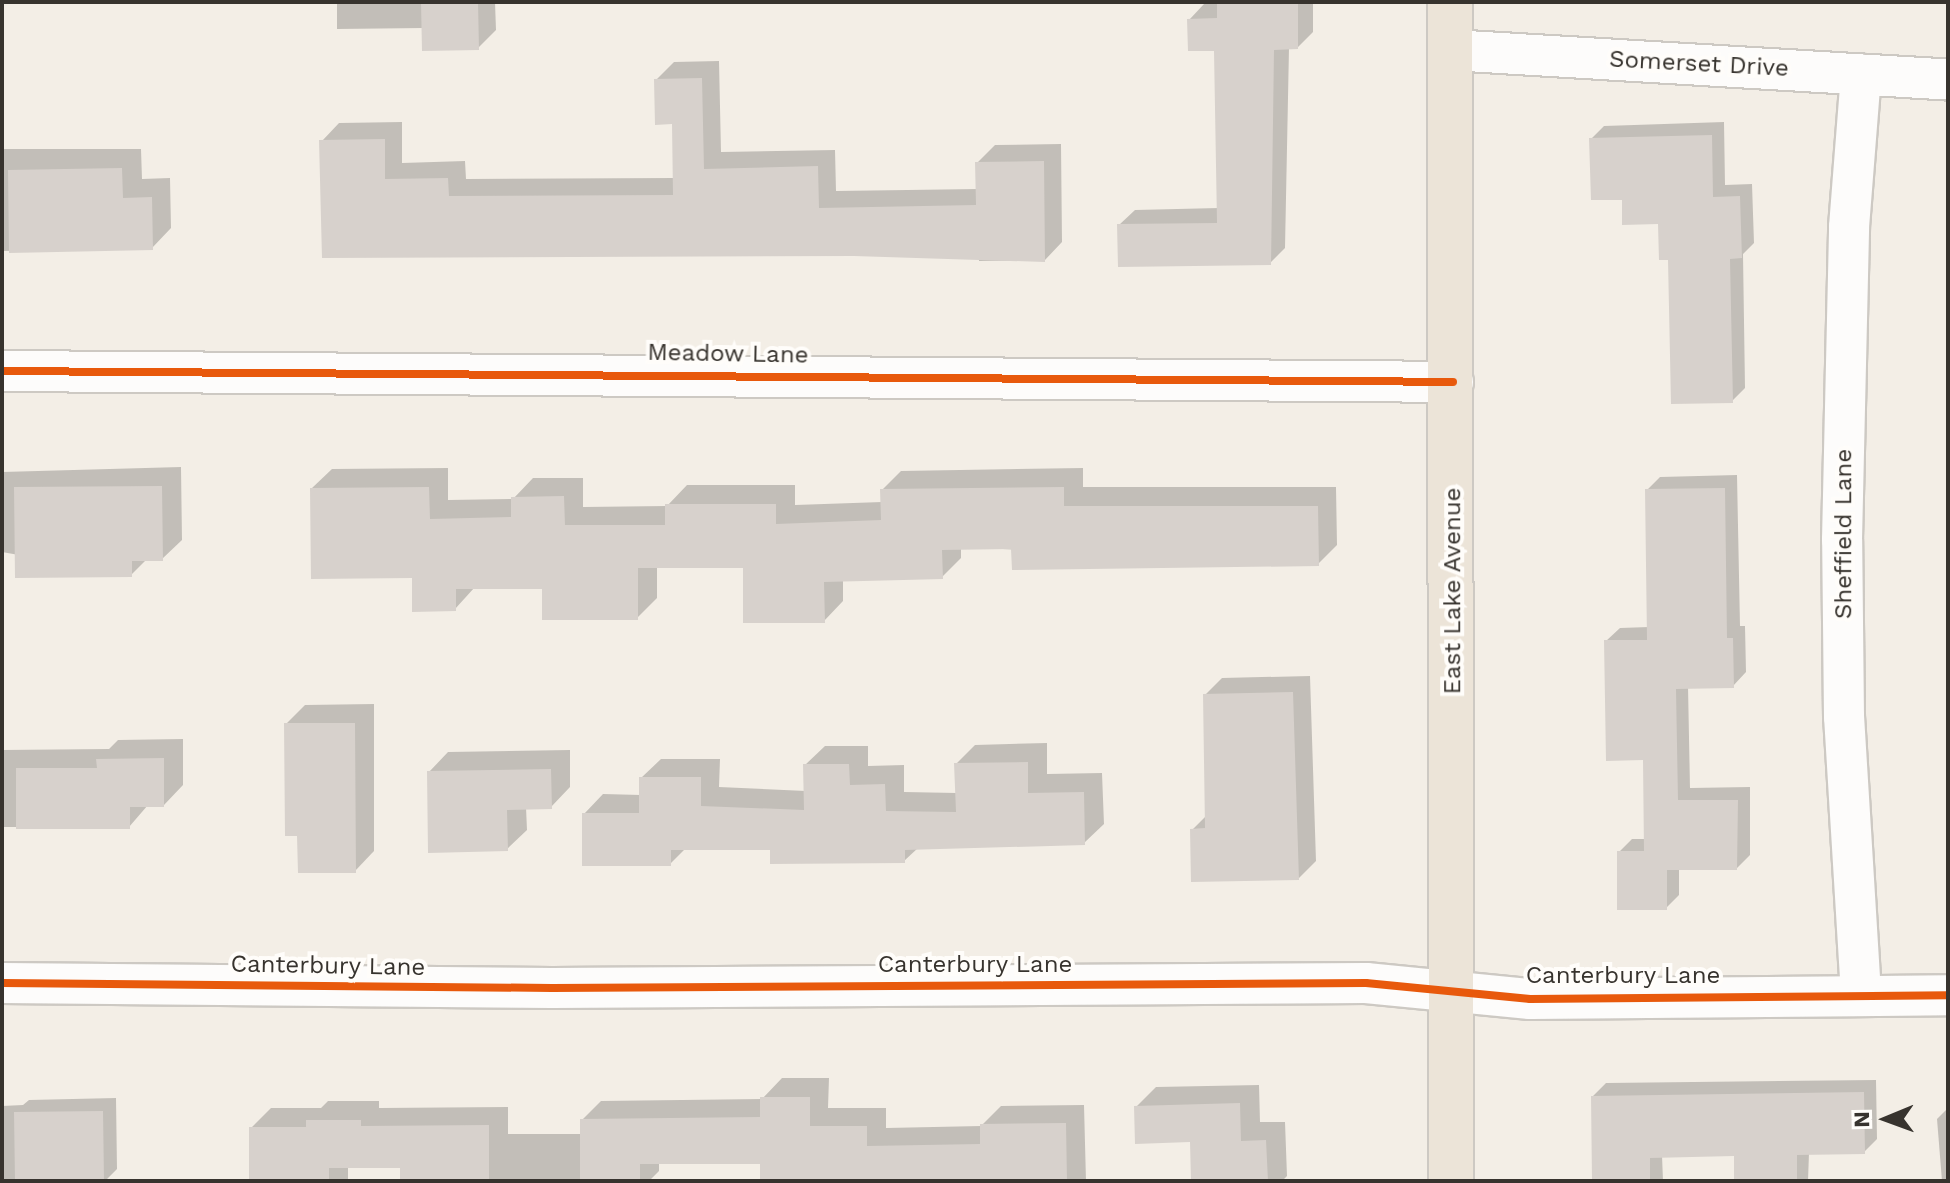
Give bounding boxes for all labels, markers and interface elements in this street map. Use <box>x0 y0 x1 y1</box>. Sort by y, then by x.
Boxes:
street label: Somerset Drive <box>1608 45 1790 83</box>
street label: Meadow Lane <box>647 338 809 370</box>
street label: Sheffield Lane <box>1830 449 1858 619</box>
street label: East Lake Avenue <box>1439 487 1467 695</box>
street label: Canterbury Lane <box>230 950 426 982</box>
street label: Canterbury Lane <box>877 951 1073 979</box>
street label: Canterbury Lane <box>1525 962 1721 990</box>
north arrow <box>1846 1079 1926 1159</box>
text: N <box>1849 1111 1874 1128</box>

